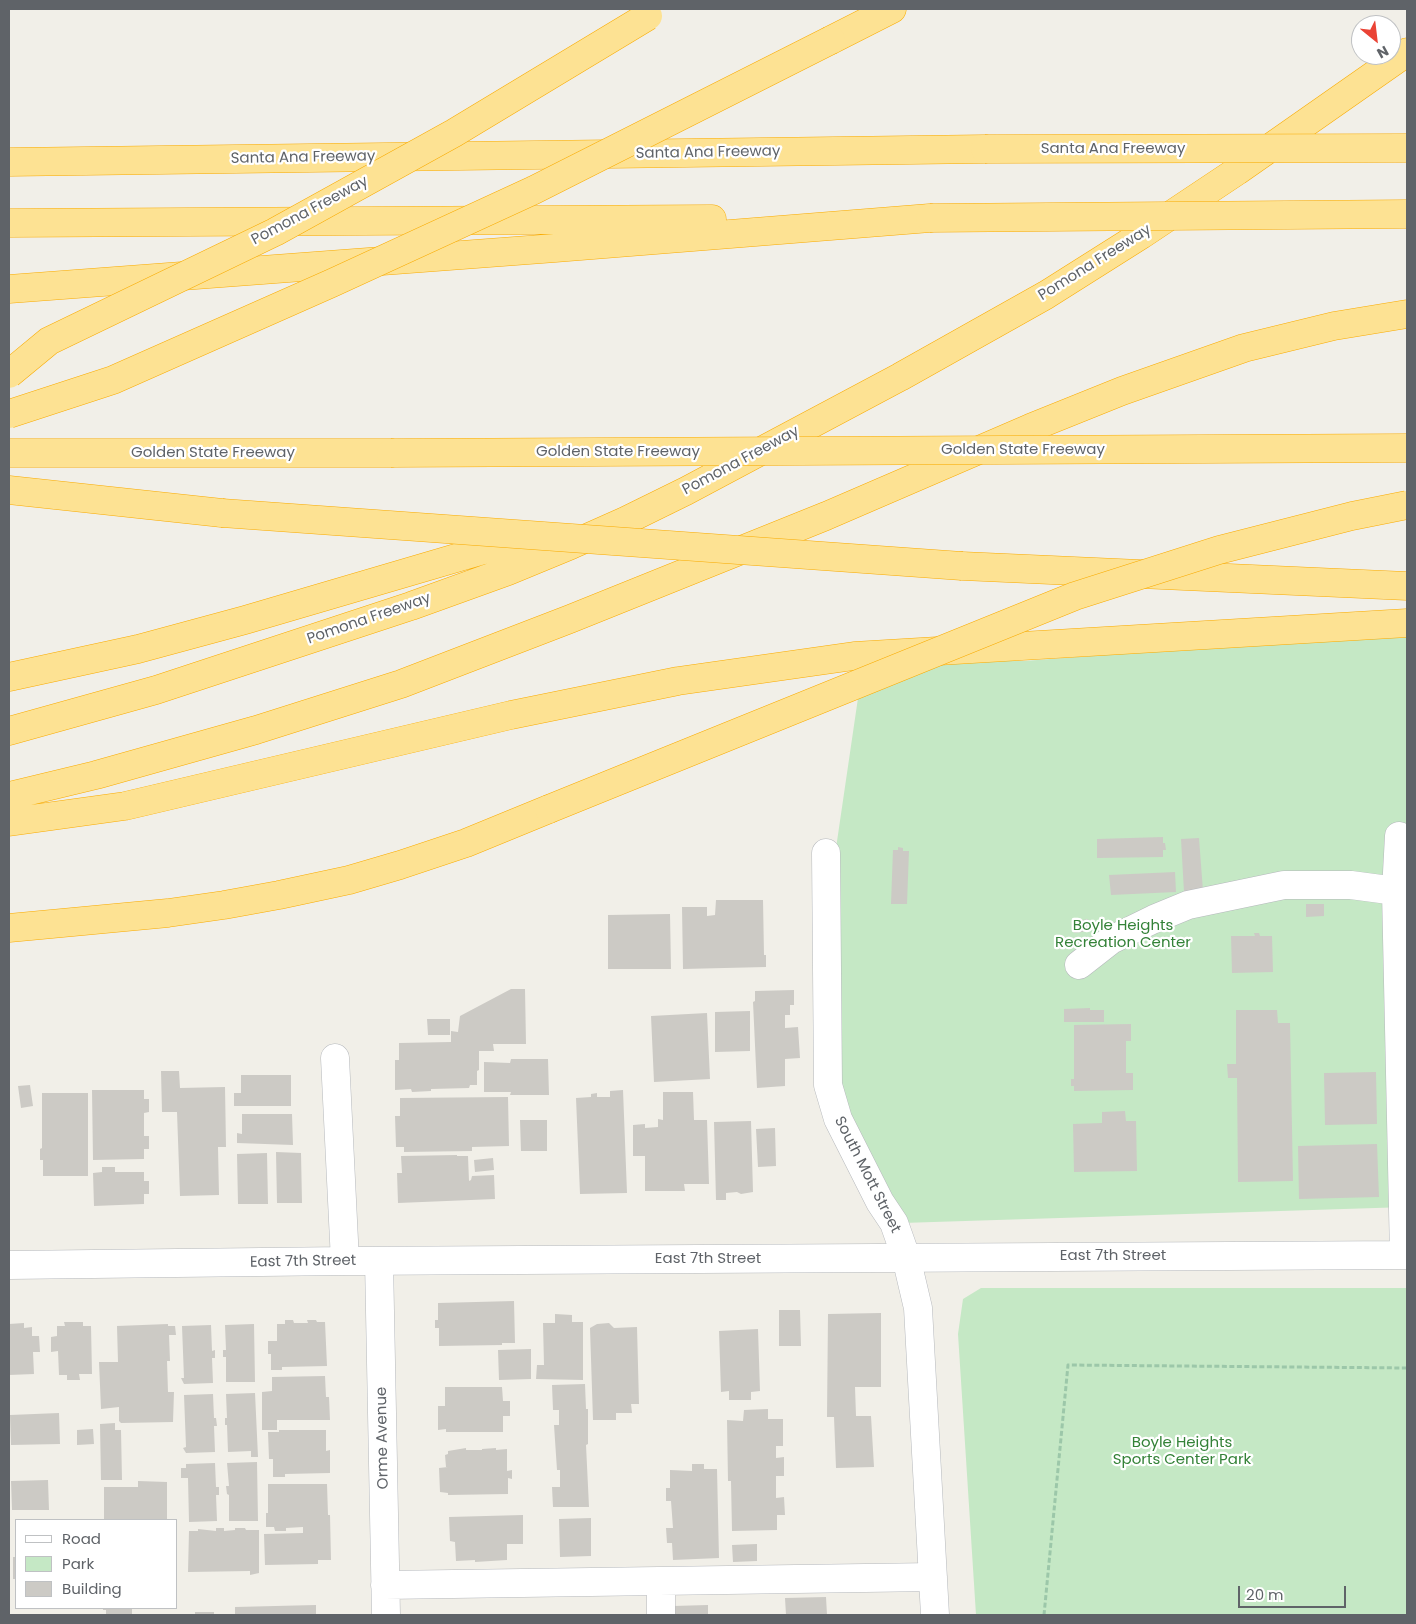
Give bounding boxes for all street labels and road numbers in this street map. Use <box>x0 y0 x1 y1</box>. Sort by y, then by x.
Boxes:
street label: Santa Ana Freeway <box>1041 140 1185 158</box>
street label: Santa Ana Freeway <box>636 143 780 163</box>
street label: Santa Ana Freeway <box>231 148 375 168</box>
street label: Pomona Freeway <box>249 173 371 249</box>
street label: Pomona Freeway <box>1035 221 1155 305</box>
street label: Pomona Freeway <box>680 423 802 499</box>
street label: Golden State Freeway <box>941 441 1105 459</box>
street label: Golden State Freeway <box>536 443 700 461</box>
street label: Golden State Freeway <box>131 444 295 462</box>
street label: Pomona Freeway <box>305 589 433 649</box>
street label: South Mott Street <box>830 1114 904 1236</box>
street label: East 7th Street <box>1060 1247 1166 1265</box>
street label: East 7th Street <box>655 1250 761 1268</box>
street label: East 7th Street <box>250 1252 356 1272</box>
street label: Orme Avenue <box>373 1387 393 1489</box>

